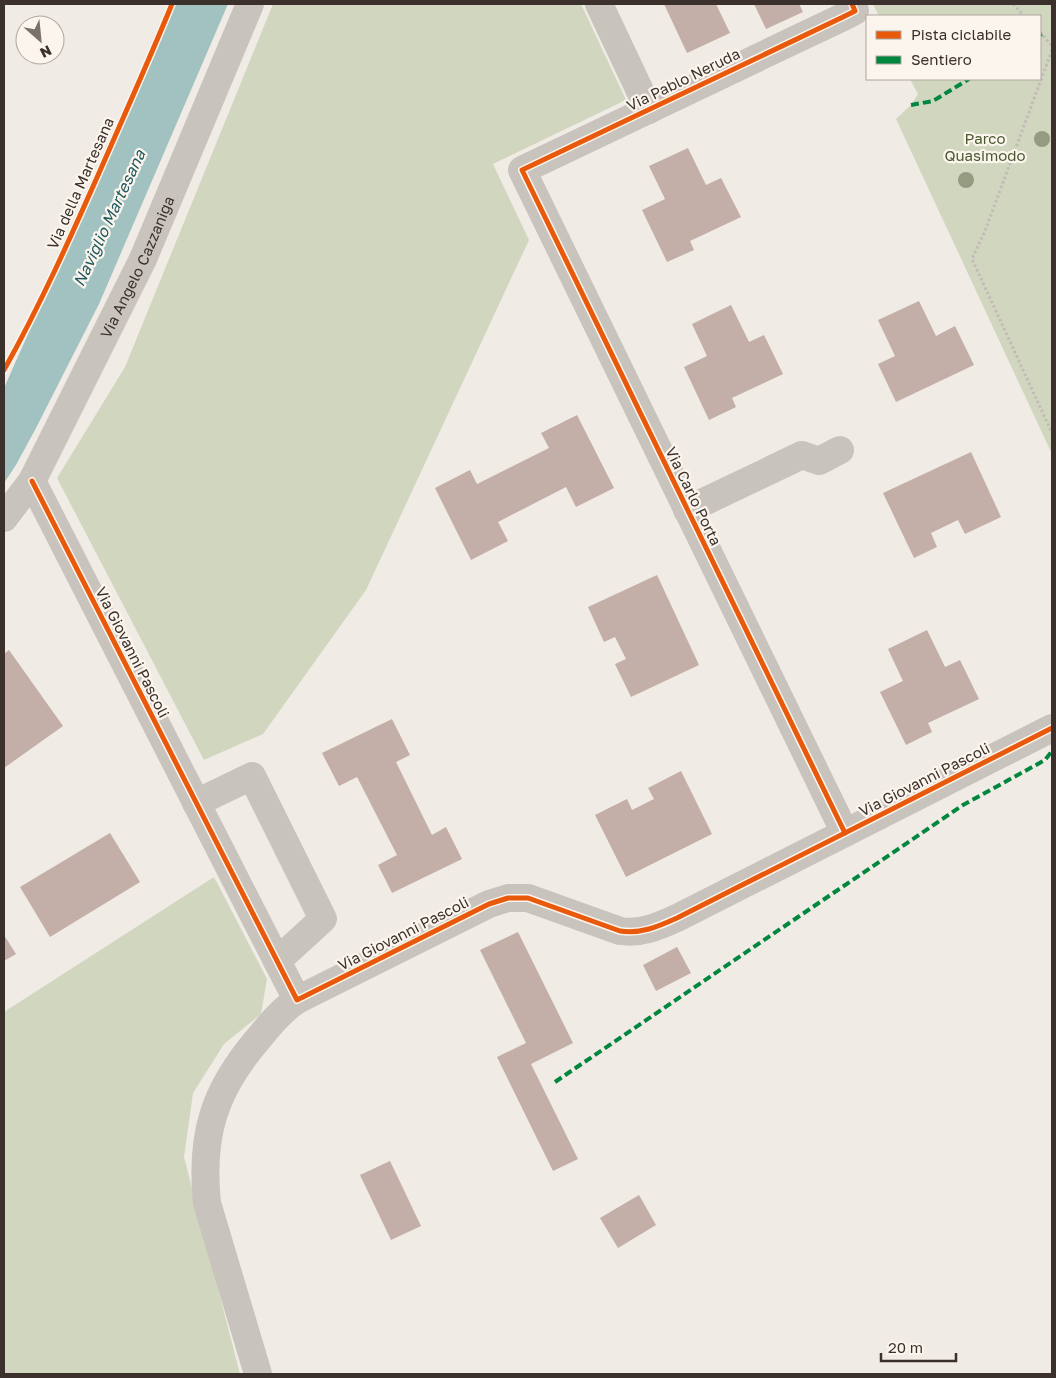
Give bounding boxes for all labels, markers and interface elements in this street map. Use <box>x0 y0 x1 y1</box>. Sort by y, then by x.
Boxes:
north arrow <box>15 15 65 65</box>
legend <box>866 15 1041 80</box>
text: Pista ciclabile <box>911 25 1012 43</box>
text: N <box>38 42 55 62</box>
street label: Via Pablo Neruda <box>623 44 743 114</box>
text: Sentiero <box>911 50 972 68</box>
street label: Via della Martesana <box>43 114 117 252</box>
park label: Parco Quasimodo <box>944 129 1026 164</box>
water label: Naviglio Martesana <box>69 146 150 289</box>
street label: Via Angelo Cazzaniga <box>96 193 178 341</box>
street label: Via Carlo Porta <box>662 444 726 548</box>
street label: Via Giovanni Pascoli <box>92 584 174 720</box>
street label: Via Giovanni Pascoli <box>856 738 992 820</box>
street label: Via Giovanni Pascoli <box>335 892 471 974</box>
scale bar <box>881 1330 956 1362</box>
text: 20 m <box>888 1338 923 1356</box>

